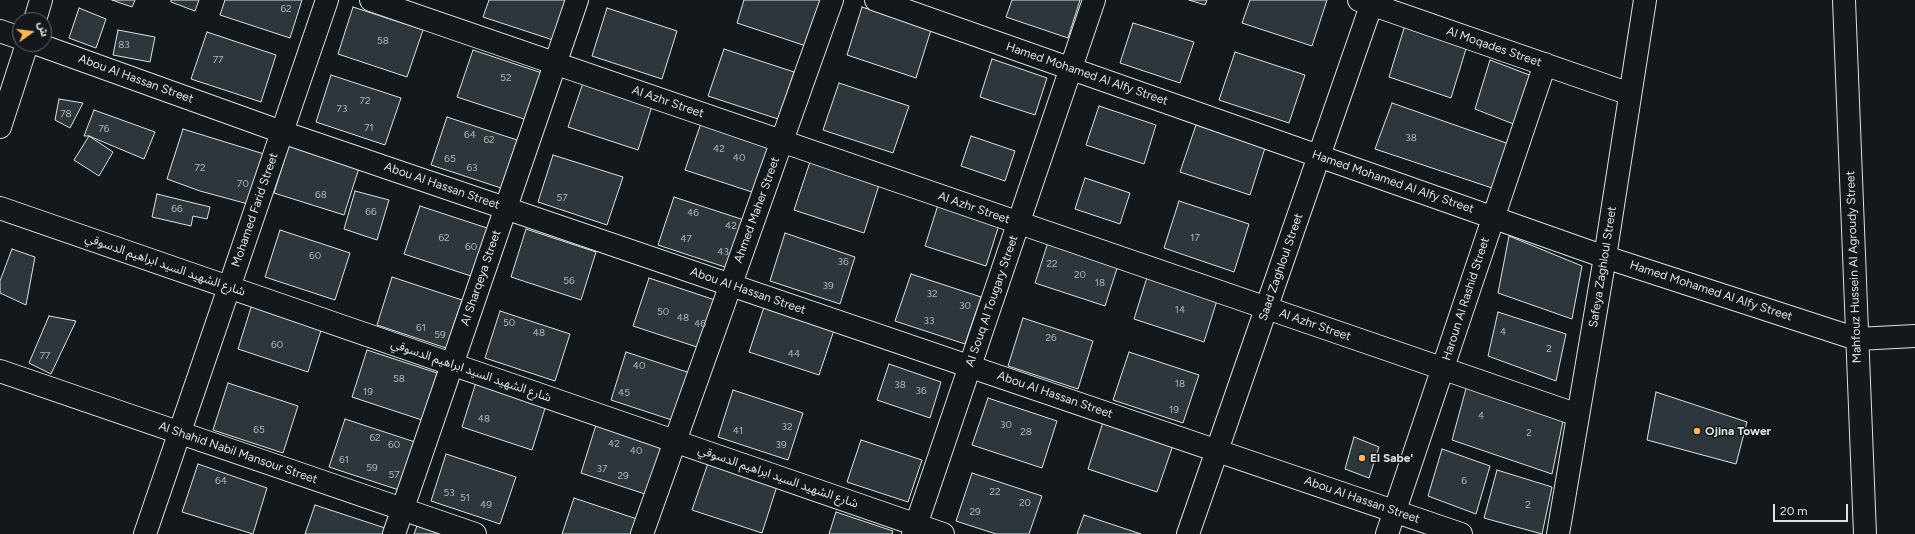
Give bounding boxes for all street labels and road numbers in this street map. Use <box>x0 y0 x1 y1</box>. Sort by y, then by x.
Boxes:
street label: Al Moqades Street <box>1445 24 1543 70</box>
street label: Hamed Mohamed Al Alfy Street <box>1004 39 1170 109</box>
street label: Abou Al Hassan Street <box>77 52 195 106</box>
street label: Al Azhr Street <box>630 83 706 121</box>
street label: Hamed Mohamed Al Alfy Street <box>1310 147 1476 217</box>
street label: Mohamed Farid Street <box>229 151 281 269</box>
street label: Ahmed Maher Street <box>731 155 783 265</box>
street label: Abou Al Hassan Street <box>382 159 502 213</box>
street label: Mahfouz Hussein Al Agroudy Street <box>1843 171 1865 363</box>
street label: Al Azhr Street <box>936 189 1012 227</box>
street label: Safeya Zaghloul Street <box>1586 205 1620 329</box>
street label: Saad Zaghloul Street <box>1256 211 1306 323</box>
street label: Al Sharqeya Street <box>458 228 504 328</box>
street label: شارع الشهيد السيد ابراهيم الدسوقي <box>83 231 247 299</box>
street label: Al Souq Al Tougary Street <box>963 233 1021 369</box>
street label: Haroun Al Rashid Street <box>1439 236 1493 362</box>
street label: Hamed Mohamed Al Alfy Street <box>1628 258 1794 324</box>
street label: Abou Al Hassan Street <box>688 264 808 318</box>
street label: Al Azhr Street <box>1277 306 1353 344</box>
street label: شارع الشهيد السيد ابراهيم الدسوقي <box>389 337 553 405</box>
street label: Abou Al Hassan Street <box>995 368 1115 422</box>
street label: Al Shahid Nabil Mansour Street <box>157 419 319 487</box>
street label: شارع الشهيد السيد ابراهيم الدسوقي <box>696 443 860 511</box>
street label: Abou Al Hassan Street <box>1302 473 1422 527</box>

